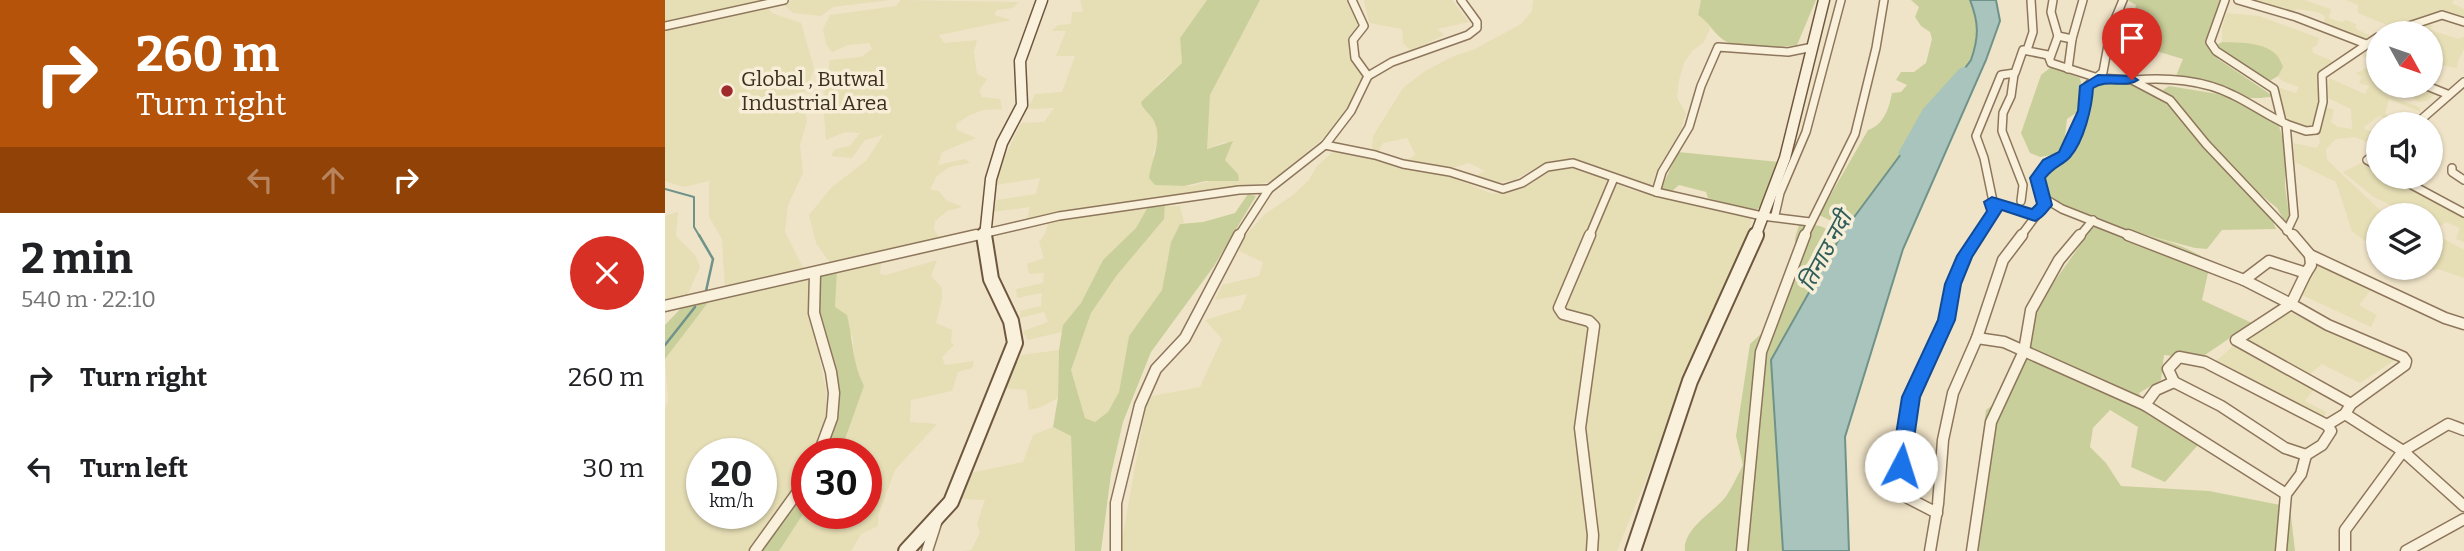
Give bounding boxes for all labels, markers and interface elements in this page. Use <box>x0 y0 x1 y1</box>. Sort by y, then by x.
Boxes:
pin <box>2102 8 2162 80</box>
icon: arrive <box>2113 19 2151 57</box>
north arrow <box>2366 21 2443 98</box>
map controls <box>2366 21 2443 280</box>
text: 260 m <box>136 25 279 84</box>
icon: right <box>21 28 112 119</box>
place label: Global , Butwal Industrial Area <box>741 66 888 116</box>
marker: Global , Butwal Industrial Area <box>719 83 735 99</box>
text: Turn right <box>136 85 287 123</box>
button: sound <box>2366 112 2443 189</box>
icon: left <box>241 161 279 199</box>
icon: ahead <box>314 161 352 199</box>
icon: right <box>387 161 425 199</box>
water label: तिनाउ नदी <box>1793 203 1859 295</box>
button: layers <box>2366 203 2443 280</box>
text: 2 min <box>21 234 133 284</box>
button: close <box>570 236 644 310</box>
text: 540 m · 22:10 <box>21 285 156 313</box>
icon: right <box>21 359 59 397</box>
text: Turn right <box>80 362 207 393</box>
text: 260 m <box>568 362 644 393</box>
position arrow <box>1864 429 1938 503</box>
speed limit sign: 30 <box>791 438 882 529</box>
icon: left <box>21 450 59 488</box>
text: Turn left <box>80 453 188 484</box>
text: 30 m <box>583 453 644 484</box>
text: 20 <box>711 453 752 495</box>
text: km/h <box>709 490 754 512</box>

